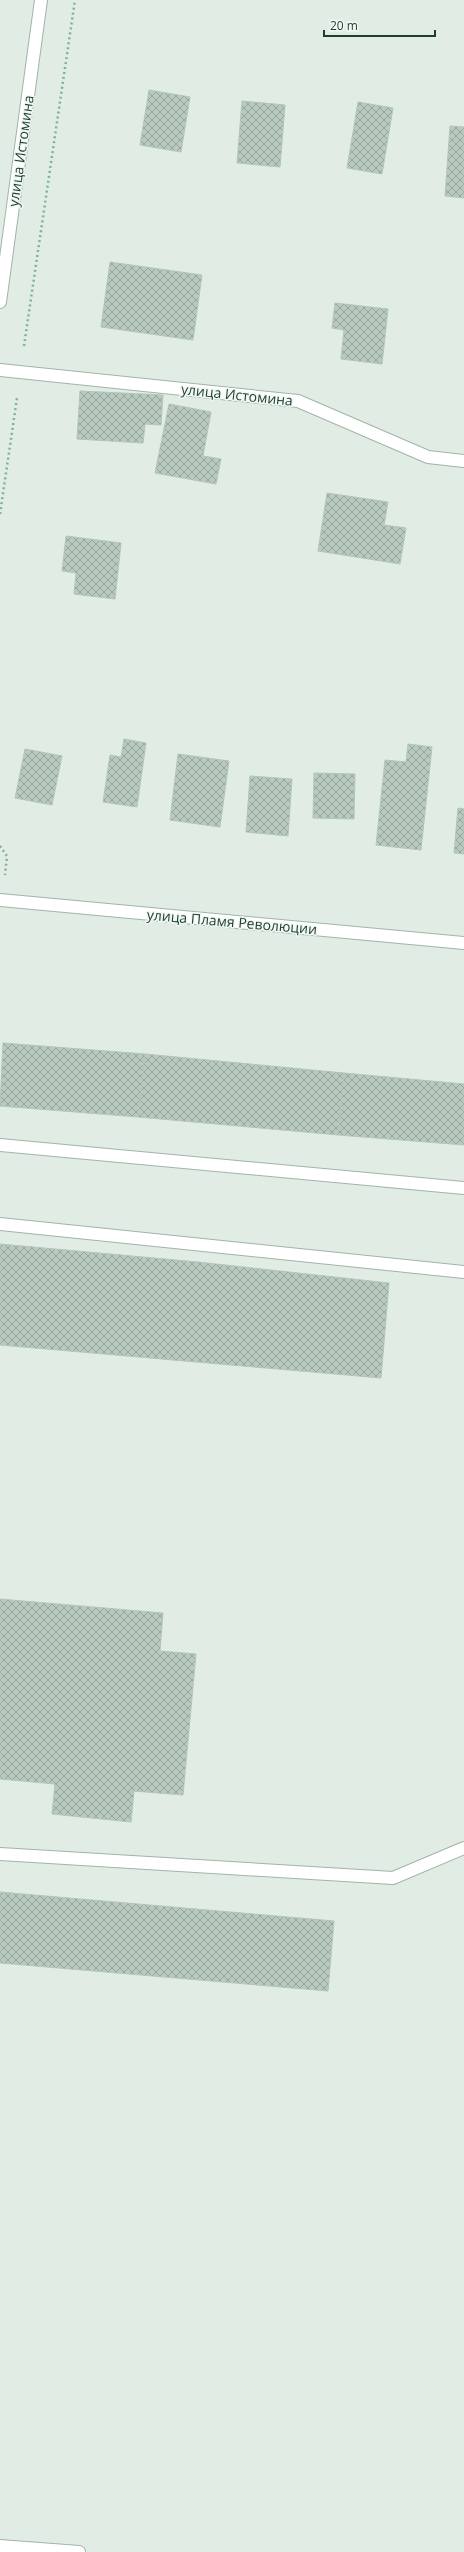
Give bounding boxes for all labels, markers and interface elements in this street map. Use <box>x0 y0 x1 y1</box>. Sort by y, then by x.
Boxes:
scale bar <box>324 12 435 38</box>
text: 20 m <box>330 17 358 34</box>
street label: улица Истомина <box>3 94 38 208</box>
street label: улица Истомина <box>180 379 294 410</box>
street label: улица Пламя Революции <box>146 905 318 938</box>

